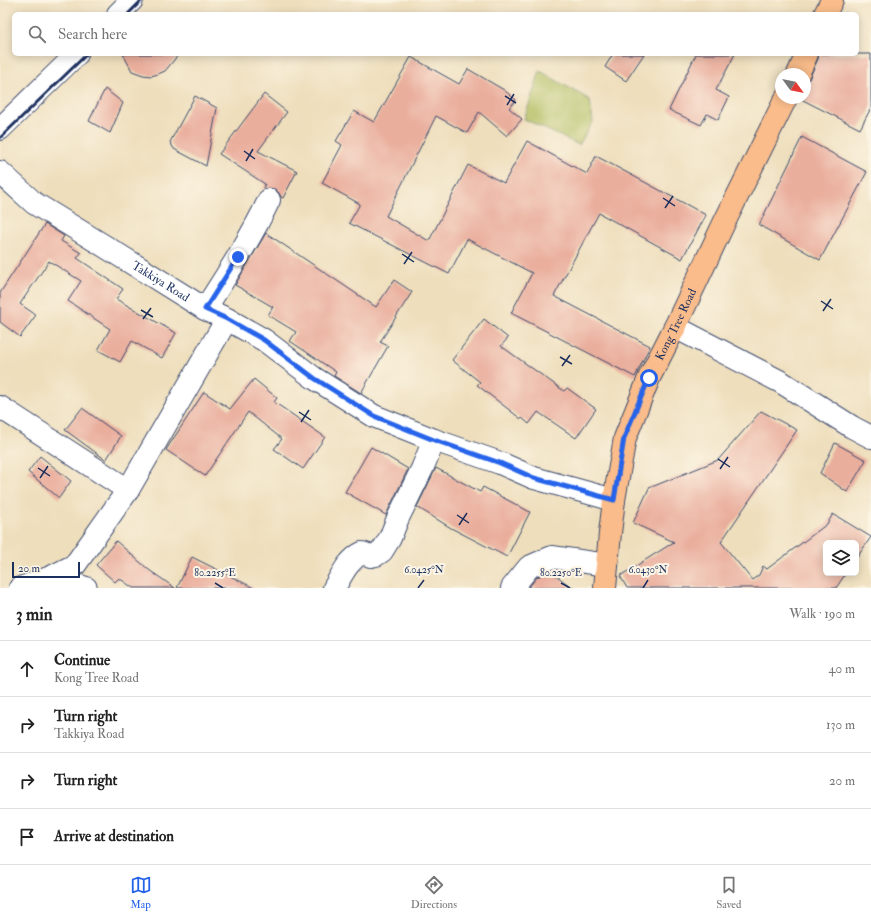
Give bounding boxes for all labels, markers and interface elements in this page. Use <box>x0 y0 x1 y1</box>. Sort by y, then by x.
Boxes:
search box <box>12 12 859 56</box>
icon: search <box>26 23 48 45</box>
text: Search here <box>58 25 127 44</box>
north arrow <box>775 68 811 104</box>
route end <box>229 248 247 266</box>
street label: Takkiya Road <box>129 258 192 305</box>
street label: Kong Tree Road <box>652 286 700 363</box>
route start <box>640 369 658 387</box>
map controls <box>823 540 859 576</box>
button: layers <box>823 540 859 576</box>
scale bar <box>12 560 80 579</box>
text: 20 m <box>18 562 40 575</box>
text: 6.0425°N <box>404 564 444 576</box>
text: 6.0430°N <box>629 564 667 576</box>
text: 80.2255°E <box>194 567 236 579</box>
text: 80.2250°E <box>540 567 582 579</box>
text: 3 min <box>16 604 53 625</box>
text: Walk · 190 m <box>789 606 855 622</box>
text: Continue <box>54 651 110 670</box>
icon: ahead <box>16 658 38 680</box>
text: 40 m <box>829 661 855 677</box>
text: Kong Tree Road <box>54 670 139 686</box>
text: Turn right <box>54 707 117 726</box>
icon: right <box>16 714 38 736</box>
text: 130 m <box>826 717 855 733</box>
text: Takkiya Road <box>54 726 124 742</box>
icon: right <box>16 770 38 792</box>
text: Turn right <box>54 771 117 790</box>
text: 20 m <box>829 773 855 789</box>
icon: arrive <box>16 826 38 848</box>
text: Arrive at destination <box>54 827 174 846</box>
tab: Map <box>130 874 152 911</box>
tab: Directions <box>411 874 457 911</box>
tab: Saved <box>716 874 741 911</box>

